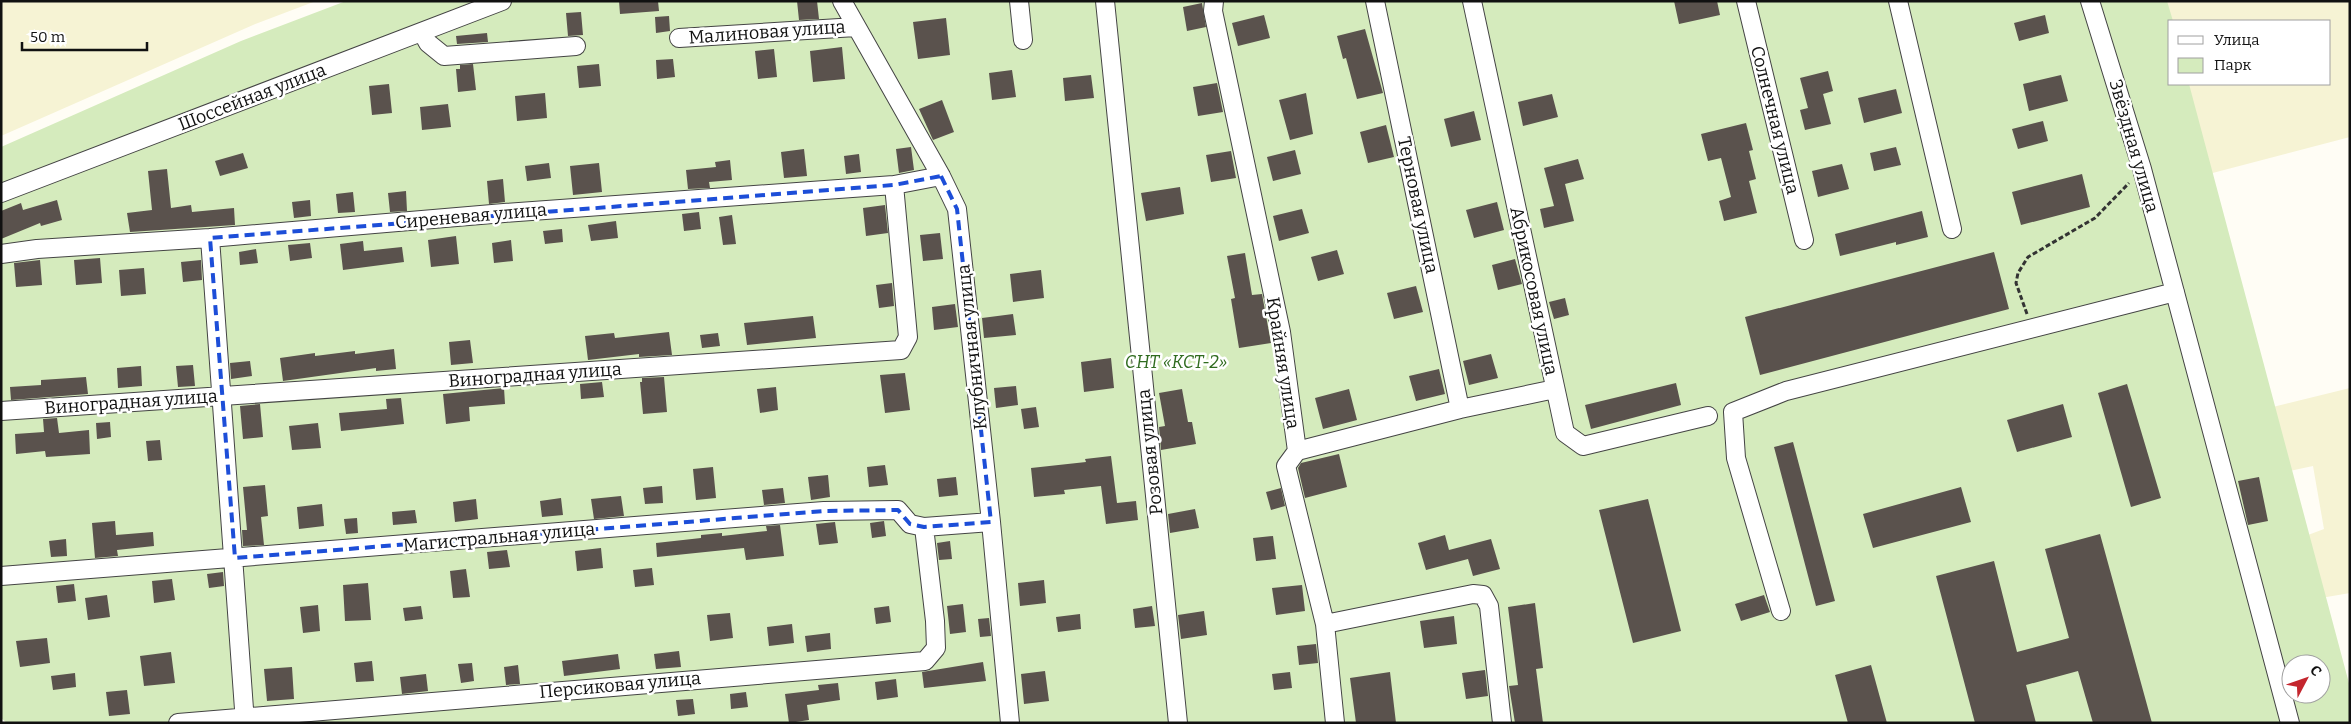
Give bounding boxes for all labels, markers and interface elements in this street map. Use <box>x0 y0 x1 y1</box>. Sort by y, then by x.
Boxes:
street label: Малиновая улица <box>688 16 846 48</box>
scale bar <box>22 20 148 52</box>
legend <box>2168 20 2331 85</box>
text: 50 m <box>30 28 66 46</box>
text: Улица <box>2214 31 2260 49</box>
street label: Солнечная улица <box>1746 44 1804 197</box>
text: Парк <box>2214 56 2252 74</box>
street label: Шоссейная улица <box>175 59 329 135</box>
street label: Звёздная улица <box>2104 77 2164 215</box>
street label: Терновая улица <box>1393 135 1443 275</box>
street label: Сиреневая улица <box>394 198 548 234</box>
street label: Абрикосовая улица <box>1505 205 1563 377</box>
street label: Клубничная улица <box>952 263 992 431</box>
street label: Крайняя улица <box>1262 295 1304 431</box>
park label: СНТ «КСТ-2» <box>1125 351 1227 373</box>
street label: Виноградная улица <box>448 358 623 392</box>
street label: Виноградная улица <box>44 385 219 419</box>
street label: Розовая улица <box>1132 388 1168 516</box>
street label: Магистральная улица <box>402 518 596 556</box>
north arrow <box>2281 654 2331 704</box>
text: С <box>2306 662 2325 680</box>
street label: Персиковая улица <box>538 667 702 703</box>

